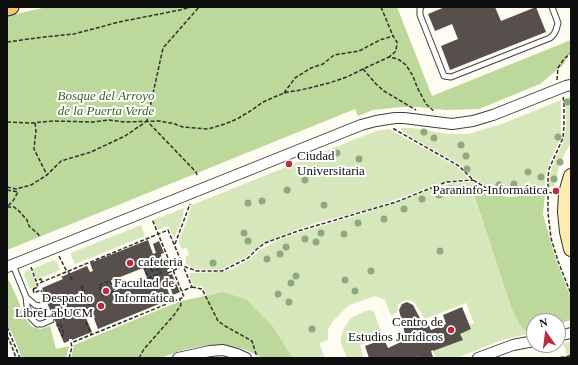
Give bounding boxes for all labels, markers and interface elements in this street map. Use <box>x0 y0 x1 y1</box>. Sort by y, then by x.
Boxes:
park label: Bosque del Arroyo de la Puerta Verde <box>58 89 154 120</box>
place label: Ciudad Universitaria <box>297 149 365 180</box>
marker: Ciudad Universitaria <box>284 159 294 169</box>
place label: Paraninfo-Informática <box>432 183 548 199</box>
marker: Paraninfo-Informática <box>551 186 561 196</box>
place label: cafeteria <box>138 255 183 271</box>
marker: cafeteria <box>125 258 135 268</box>
place label: Facultad de Informática <box>114 276 175 307</box>
marker: Facultad de Informática <box>101 286 111 296</box>
place label: Despacho LibreLabUCM <box>15 291 93 322</box>
marker: Despacho LibreLabUCM <box>96 301 106 311</box>
north arrow <box>526 313 566 353</box>
place label: Centro de Estudios Jurídicos <box>348 315 443 346</box>
text: N <box>538 316 549 329</box>
marker: Centro de Estudios Jurídicos <box>446 325 456 335</box>

